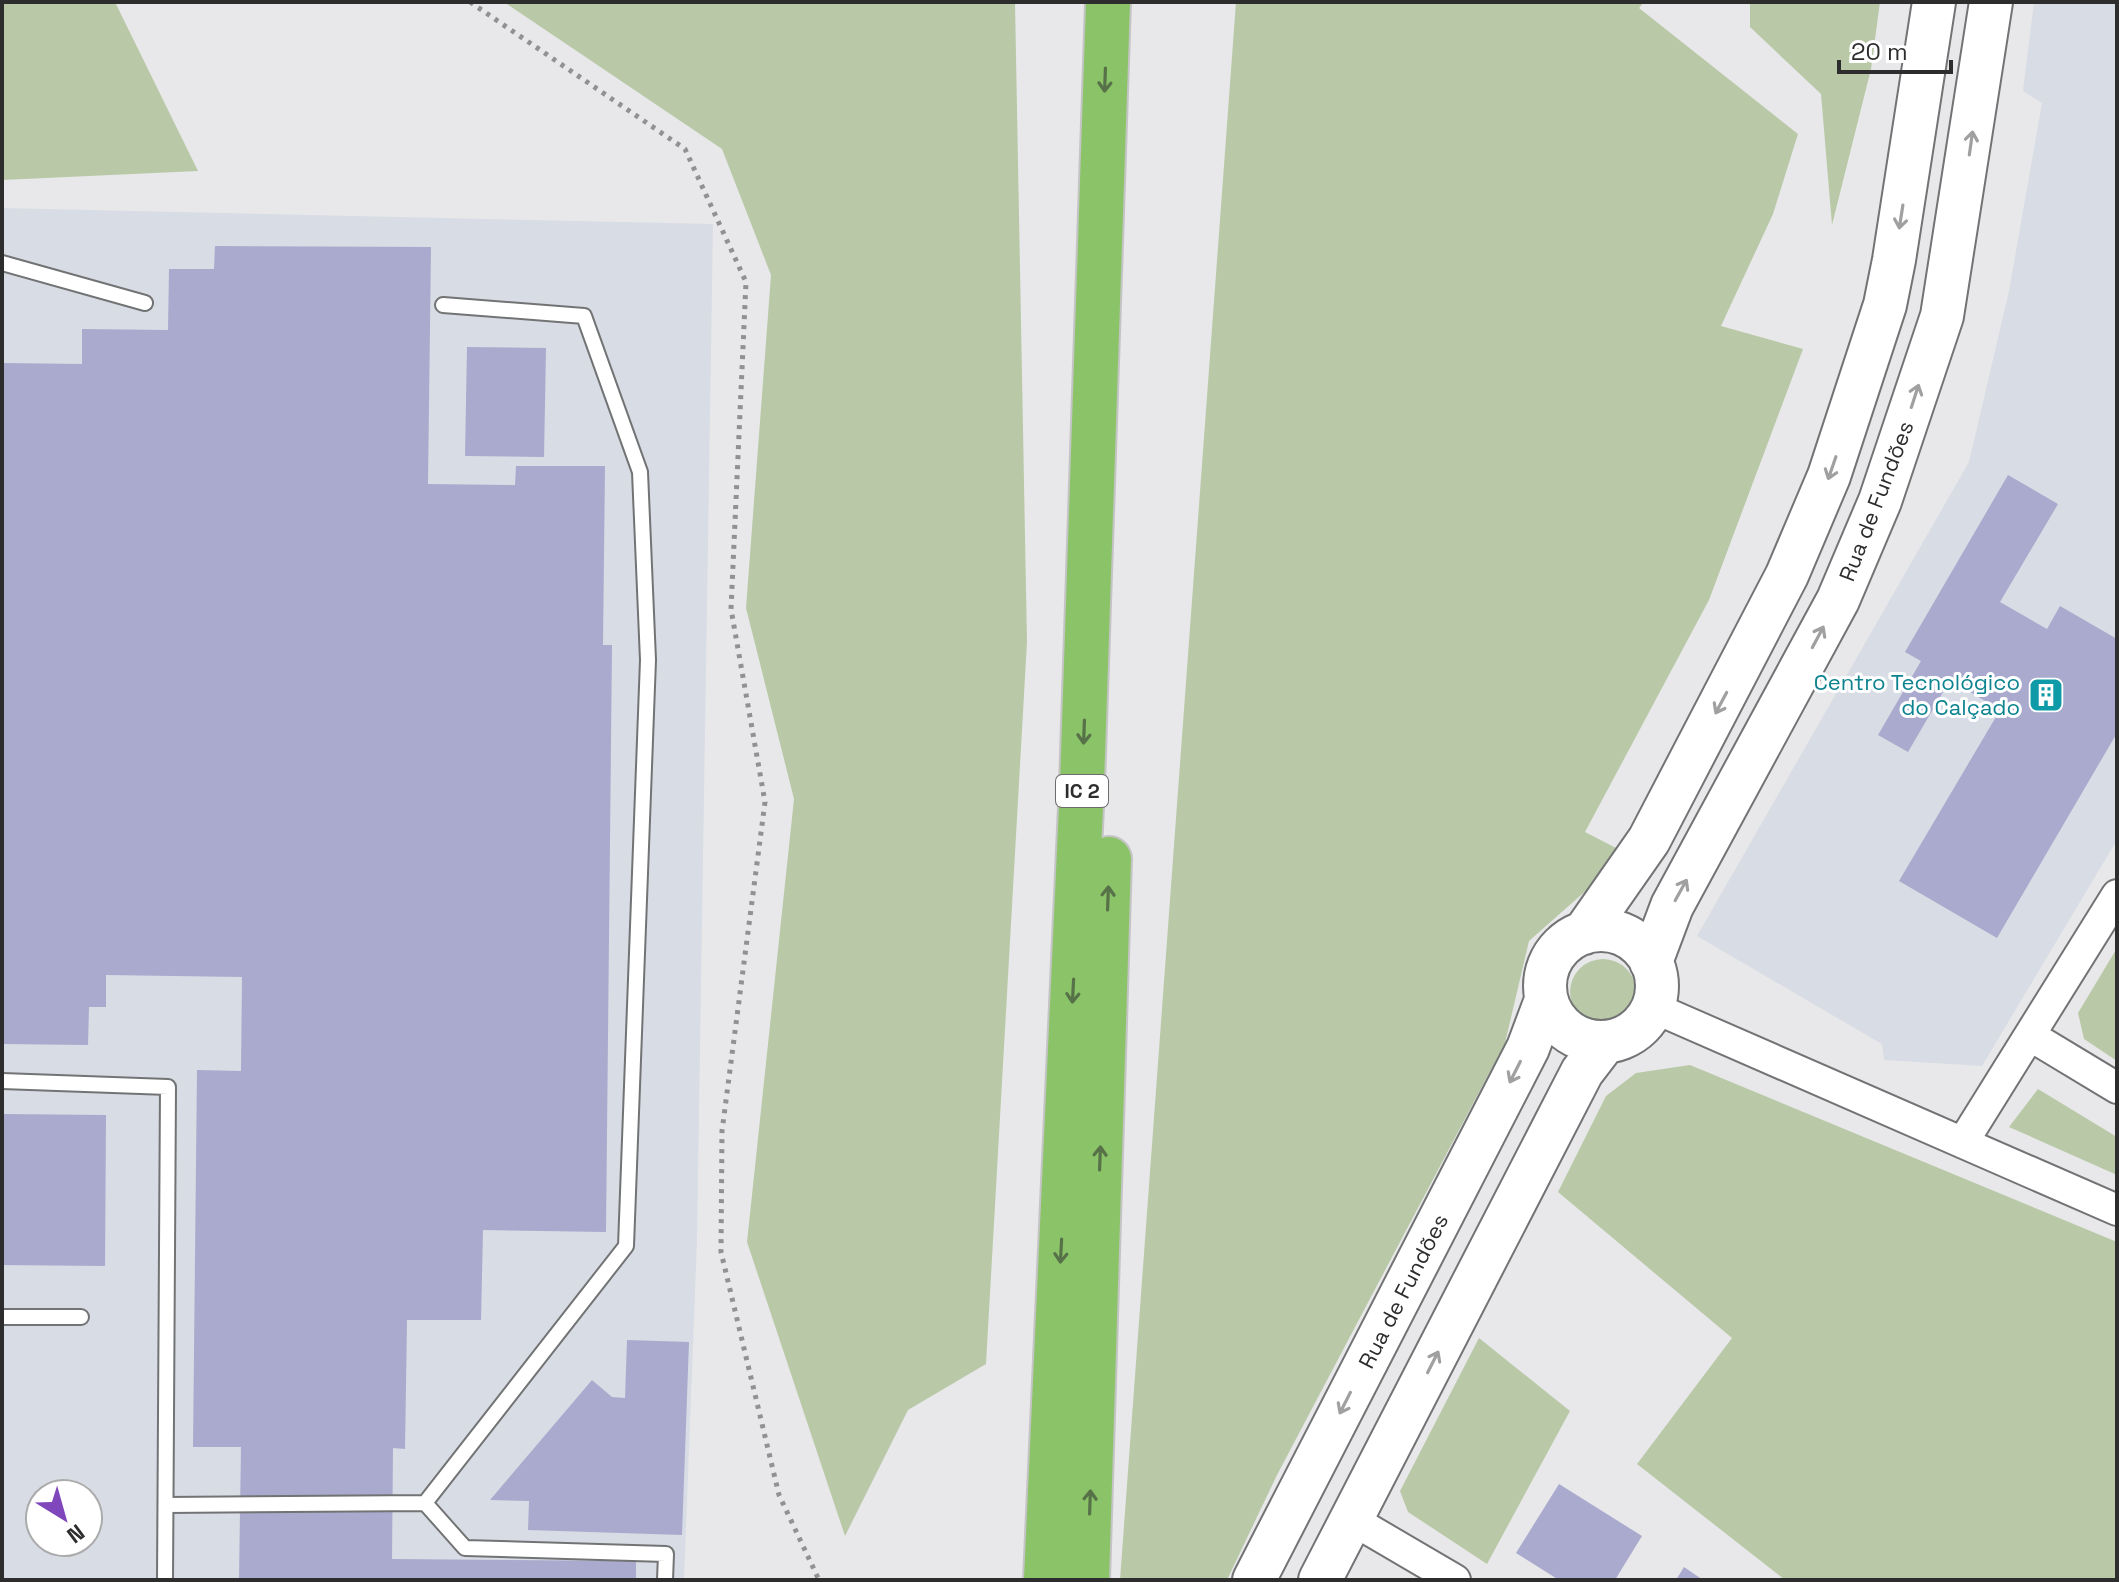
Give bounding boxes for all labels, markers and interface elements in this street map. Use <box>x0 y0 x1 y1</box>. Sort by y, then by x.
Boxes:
scale bar <box>1839 24 1951 74</box>
text: 20 m <box>1851 36 1908 67</box>
one-way arrow <box>1098 66 1113 93</box>
one-way arrow <box>1964 131 1979 156</box>
one-way arrow <box>1893 204 1908 230</box>
one-way arrow <box>1908 384 1923 409</box>
street label: Rua de Fundões <box>1833 417 1919 585</box>
one-way arrow <box>1824 455 1838 479</box>
one-way arrow <box>1810 626 1826 649</box>
place label: Centro Tecnológico do Calçado <box>1814 668 2020 721</box>
building icon: Centro Tecnológico do Calçado <box>2027 676 2065 714</box>
one-way arrow <box>1713 690 1729 714</box>
one-way arrow <box>1077 718 1092 745</box>
road number: IC 2 <box>1056 775 1108 807</box>
one-way arrow <box>1674 879 1689 903</box>
one-way arrow <box>1100 885 1115 912</box>
one-way arrow <box>1065 977 1080 1004</box>
one-way arrow <box>1507 1059 1523 1083</box>
one-way arrow <box>1093 1145 1108 1172</box>
street label: Rua de Fundões <box>1352 1209 1454 1373</box>
one-way arrow <box>1053 1237 1068 1264</box>
one-way arrow <box>1425 1350 1441 1374</box>
one-way arrow <box>1337 1390 1353 1414</box>
north arrow <box>24 1478 104 1558</box>
one-way arrow <box>1083 1489 1098 1516</box>
text: N <box>62 1518 90 1550</box>

